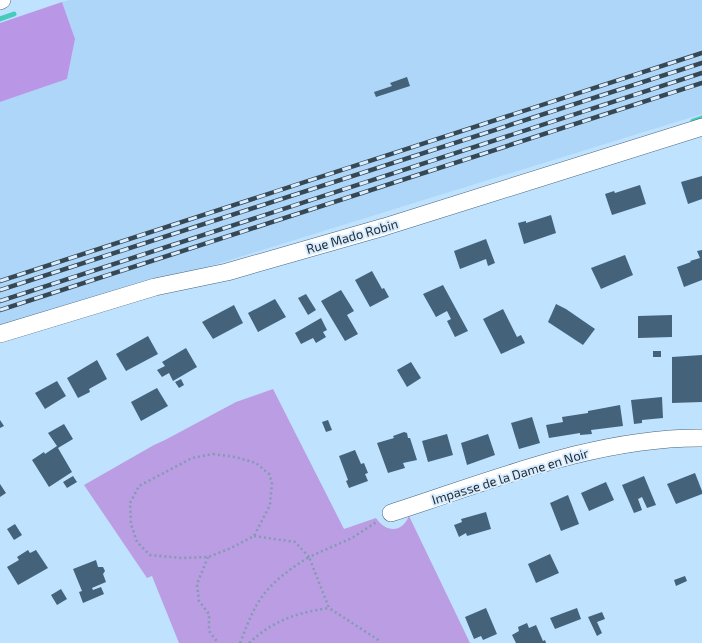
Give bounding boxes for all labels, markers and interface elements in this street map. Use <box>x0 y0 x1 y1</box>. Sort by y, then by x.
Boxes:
street label: Rue Mado Robin <box>304 215 400 257</box>
street label: Impasse de la Dame en Noir <box>430 444 590 508</box>

